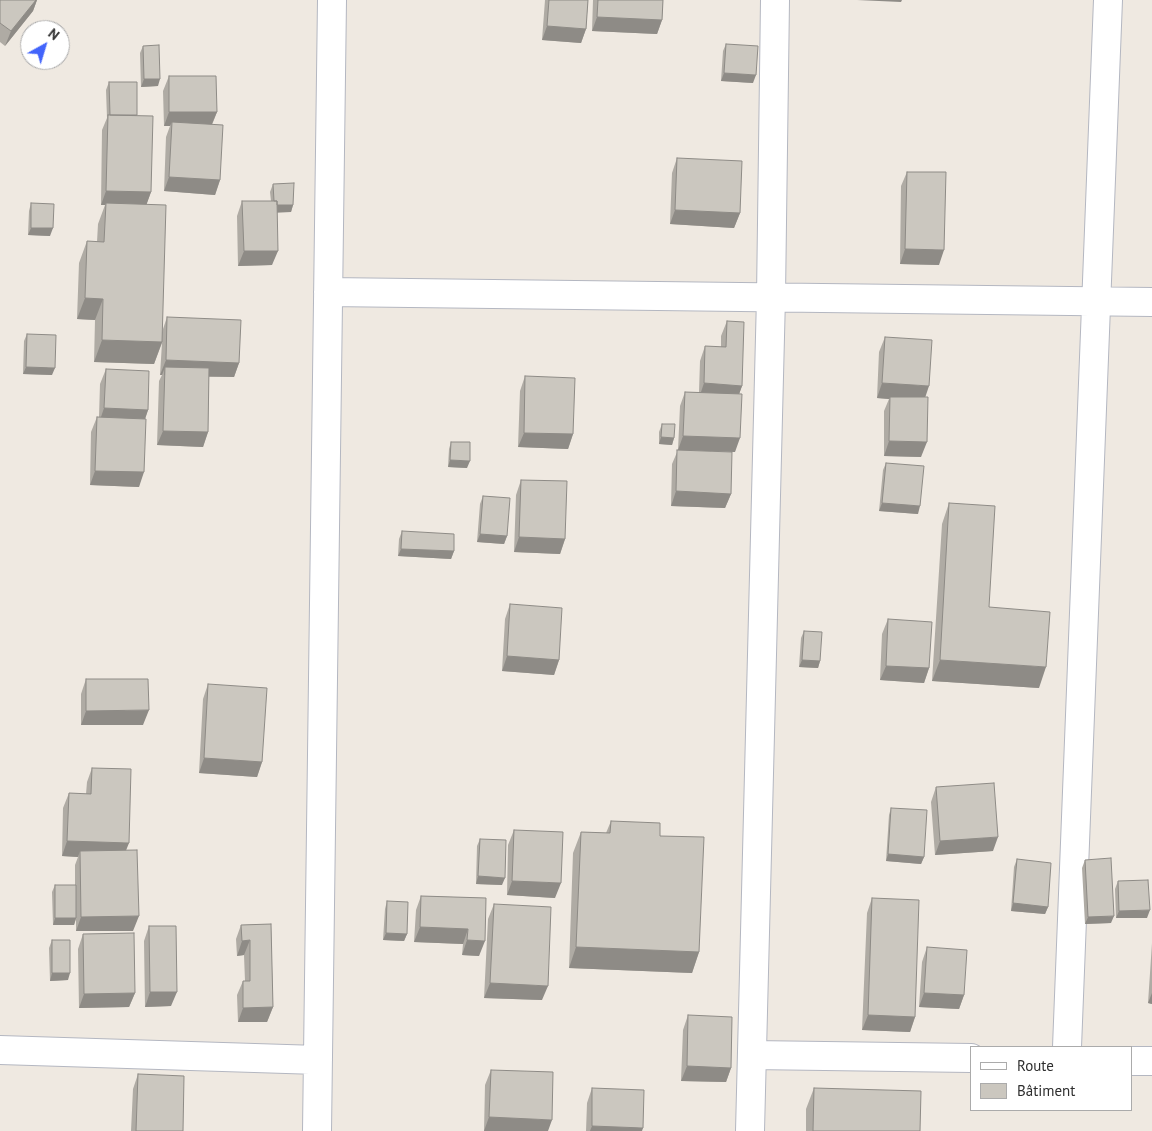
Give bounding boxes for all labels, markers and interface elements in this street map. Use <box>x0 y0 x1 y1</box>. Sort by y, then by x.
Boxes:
north arrow <box>20 20 70 70</box>
text: N <box>45 24 63 44</box>
legend <box>970 1046 1132 1111</box>
text: Route <box>1017 1056 1054 1075</box>
text: Bâtiment <box>1017 1081 1075 1100</box>

